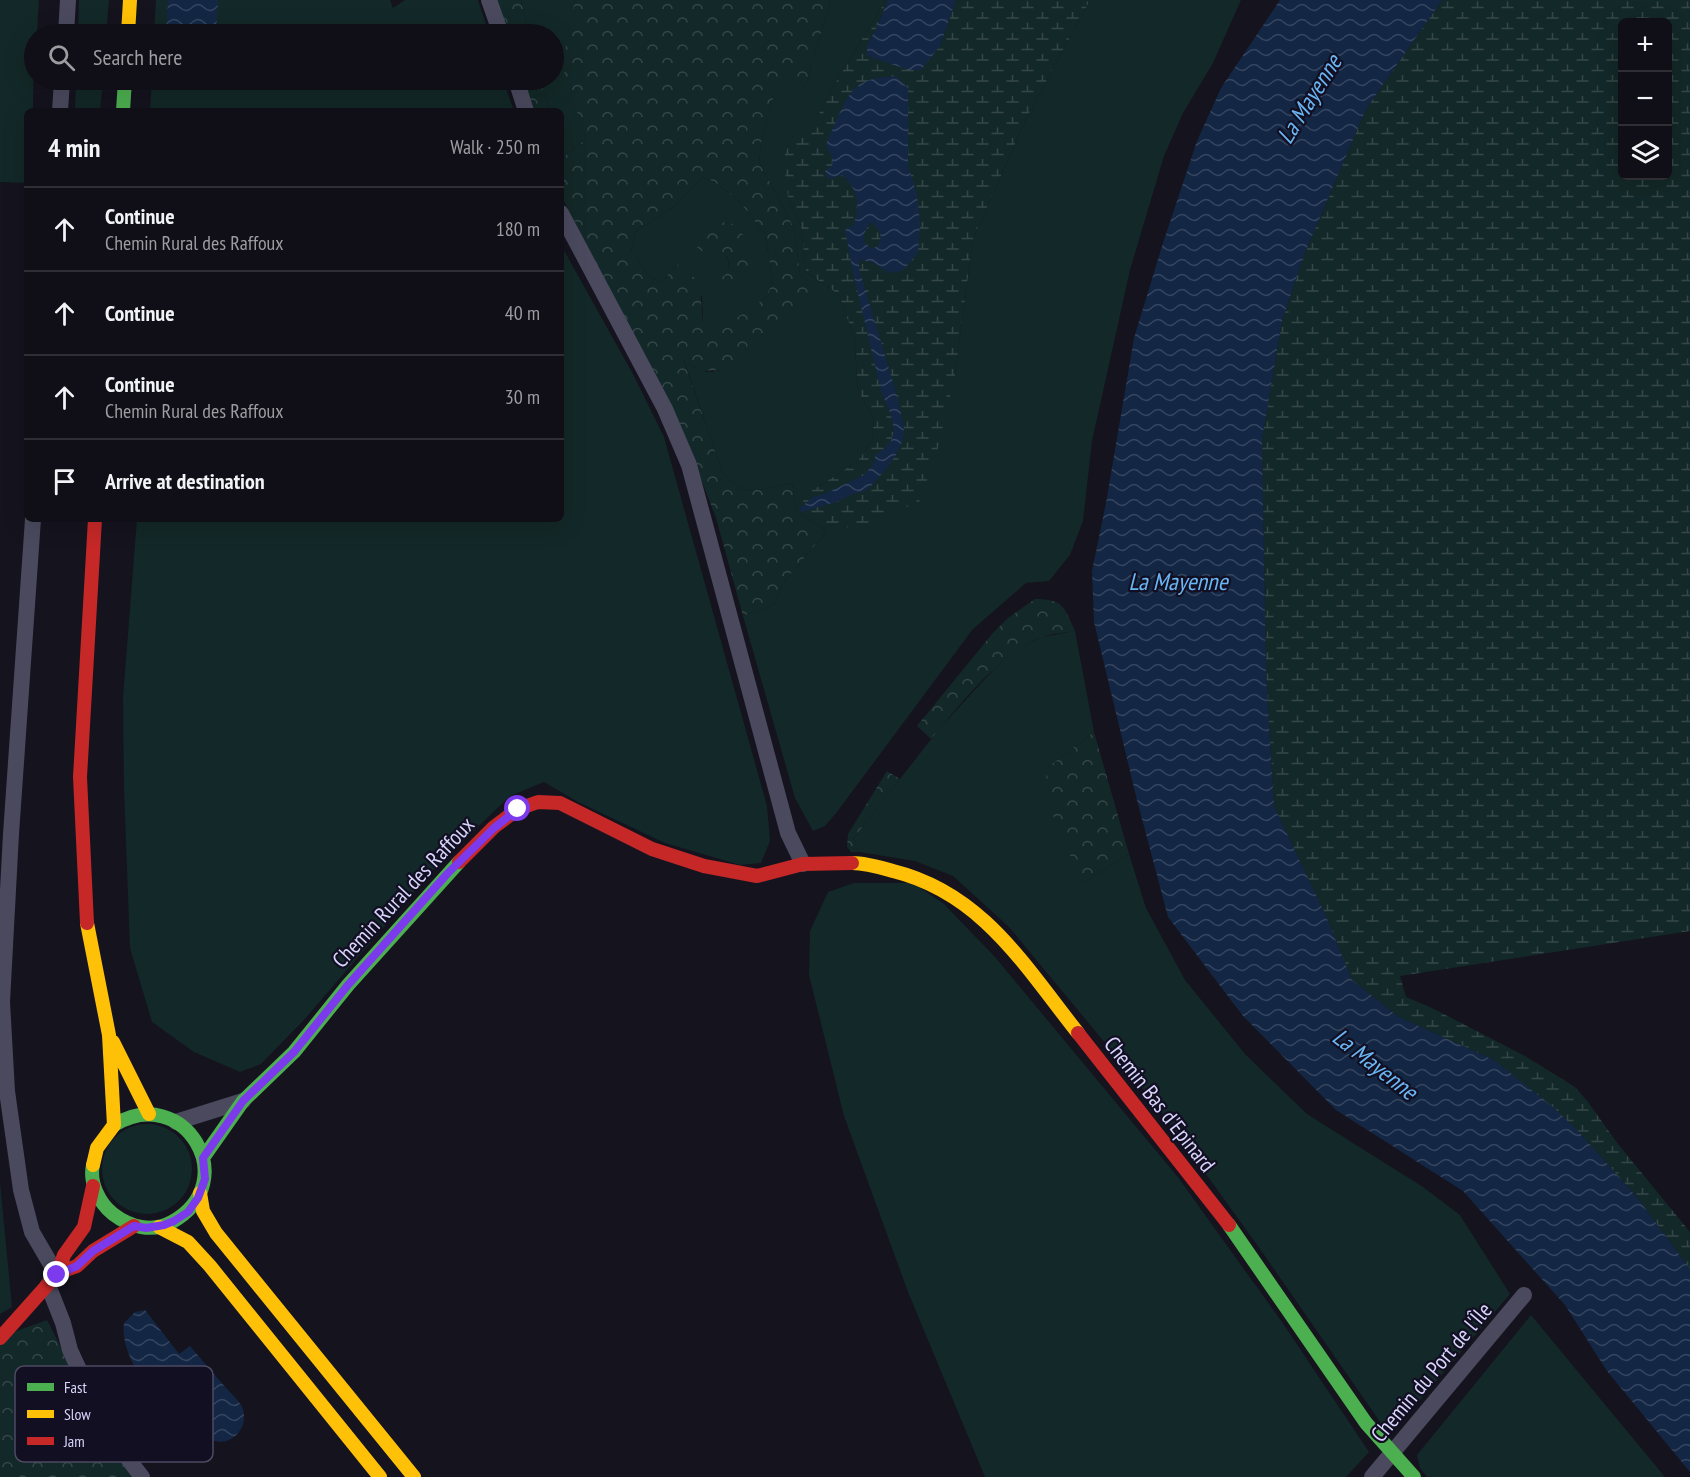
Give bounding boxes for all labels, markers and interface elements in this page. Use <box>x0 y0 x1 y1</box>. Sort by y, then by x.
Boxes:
map controls <box>1618 18 1672 180</box>
button: + <box>1618 18 1672 72</box>
search box <box>24 24 564 90</box>
icon: search <box>45 41 78 74</box>
text: Search here <box>93 43 182 71</box>
water label: La Mayenne <box>1270 47 1350 149</box>
button: − <box>1618 72 1672 126</box>
button: layers <box>1618 126 1672 180</box>
text: 4 min <box>48 131 101 164</box>
text: Walk · 250 m <box>450 134 540 160</box>
text: Continue <box>105 202 175 230</box>
icon: ahead <box>48 213 81 246</box>
text: 180 m <box>496 216 540 242</box>
text: Chemin Rural des Raffoux <box>105 230 283 256</box>
icon: ahead <box>48 297 81 330</box>
text: Continue <box>105 299 175 327</box>
text: 40 m <box>505 300 540 326</box>
text: Continue <box>105 370 175 398</box>
icon: ahead <box>48 381 81 414</box>
text: 30 m <box>505 384 540 410</box>
text: Chemin Rural des Raffoux <box>105 398 283 424</box>
icon: arrive <box>48 465 81 498</box>
text: Arrive at destination <box>105 467 265 495</box>
water label: La Mayenne <box>1128 566 1230 597</box>
route start <box>504 795 530 821</box>
street label: Chemin Rural des Raffoux <box>326 811 480 973</box>
water label: La Mayenne <box>1326 1021 1425 1108</box>
street label: Chemin Bas d'Epinard <box>1098 1030 1222 1178</box>
route end <box>43 1261 69 1287</box>
street label: Chemin du Port de l'Île <box>1364 1296 1498 1448</box>
legend <box>15 1366 213 1462</box>
text: Fast <box>64 1377 87 1397</box>
text: Slow <box>64 1404 91 1424</box>
text: Jam <box>63 1431 85 1451</box>

